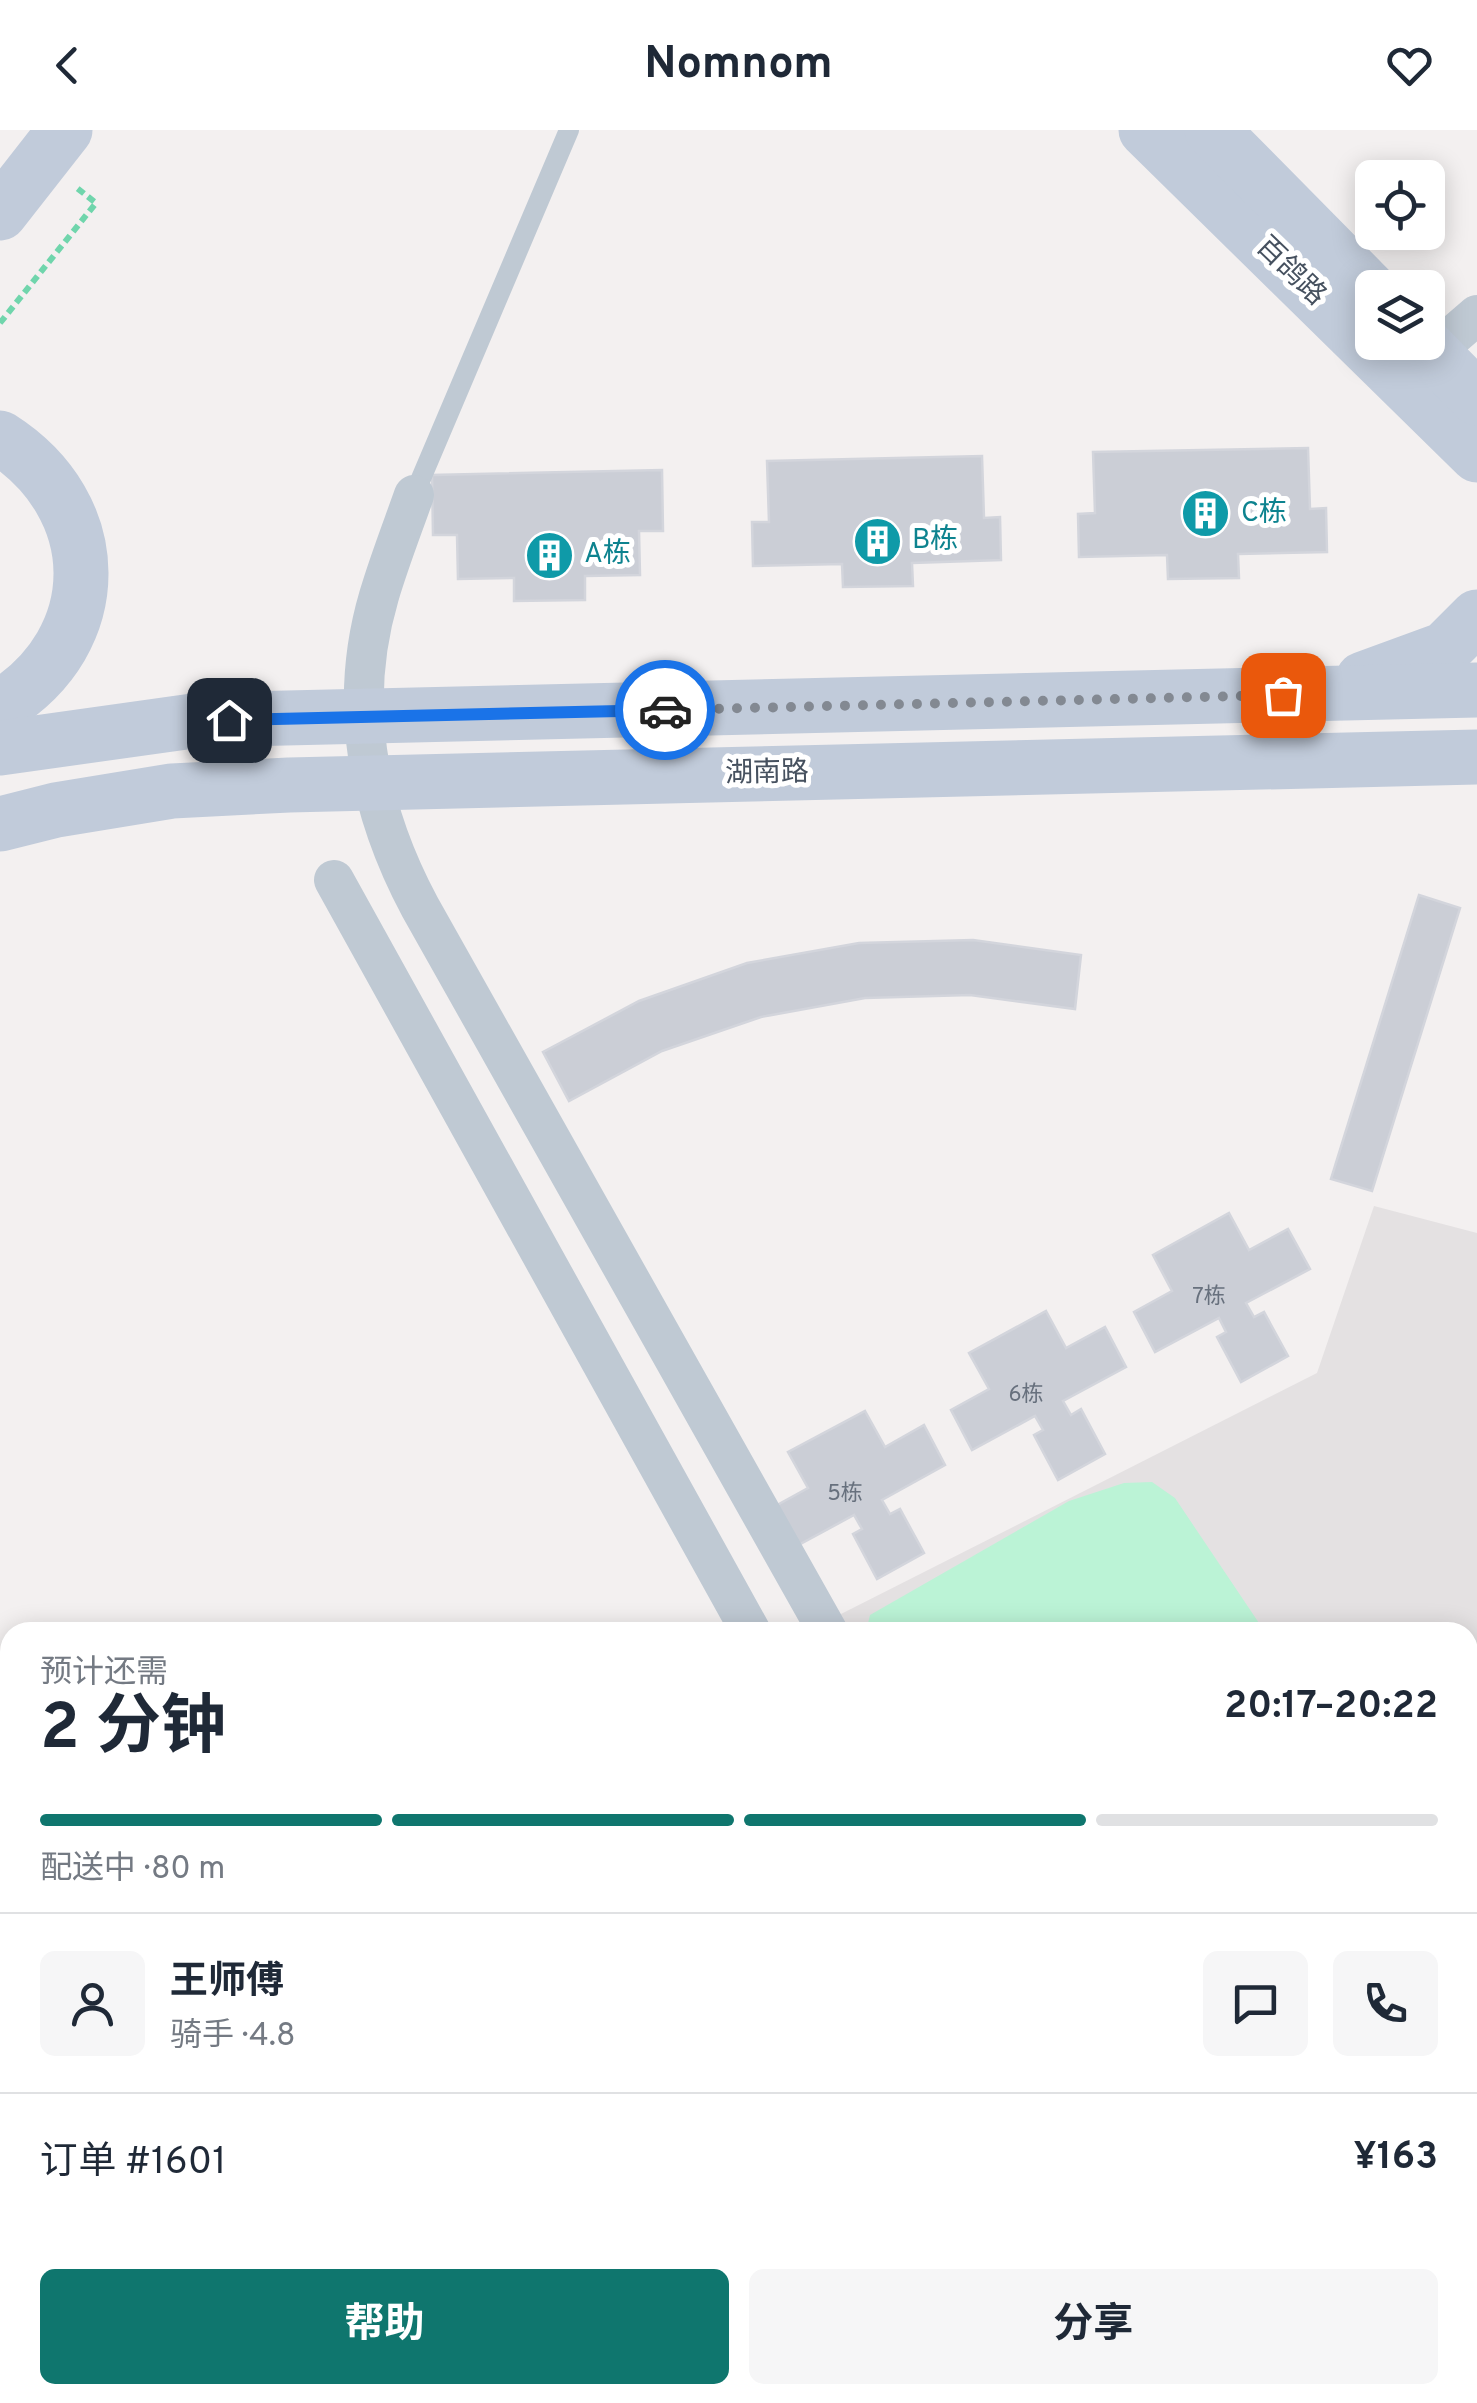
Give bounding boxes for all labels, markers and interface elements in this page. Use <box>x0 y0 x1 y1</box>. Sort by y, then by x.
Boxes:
text: Nomnom <box>644 37 833 94</box>
icon: back <box>40 38 95 93</box>
icon: heart <box>1382 38 1437 93</box>
map controls <box>1355 160 1445 360</box>
button: locate <box>1355 160 1445 250</box>
street label: 百鸽路 <box>1247 230 1333 314</box>
button: layers <box>1355 270 1445 360</box>
building icon: C栋 <box>1180 488 1232 540</box>
place label: C栋 <box>1241 496 1287 532</box>
building icon: B栋 <box>851 515 903 567</box>
place label: B栋 <box>912 523 958 559</box>
building icon: A栋 <box>523 529 575 581</box>
place label: A栋 <box>584 537 631 573</box>
pin <box>1241 653 1326 738</box>
courier <box>615 660 715 760</box>
icon: bag <box>1256 668 1311 723</box>
pin <box>187 678 272 763</box>
icon: car <box>638 683 693 738</box>
icon: home <box>202 693 257 748</box>
street label: 湖南路 <box>725 755 809 793</box>
house number: 7栋 <box>1192 1284 1226 1311</box>
house number: 6栋 <box>1008 1382 1044 1409</box>
house number: 5栋 <box>827 1481 863 1508</box>
text: 预计还需 <box>40 1654 168 1694</box>
text: 20:17–20:22 <box>1224 1683 1438 1732</box>
text: 2 分钟 <box>40 1690 226 1772</box>
text: 配送中 · 80 m <box>40 1850 225 1890</box>
button: person <box>40 1951 145 2056</box>
button: chat <box>1203 1951 1308 2056</box>
button: phone <box>1333 1951 1438 2056</box>
text: 王师傅 <box>170 1959 284 2008</box>
text: 骑手 · 4.8 <box>170 2017 296 2057</box>
text: ¥163 <box>1354 2134 1438 2183</box>
text: 订单 #1601 <box>40 2139 226 2188</box>
button: 帮助 <box>40 2269 729 2384</box>
button: 分享 <box>749 2269 1438 2384</box>

